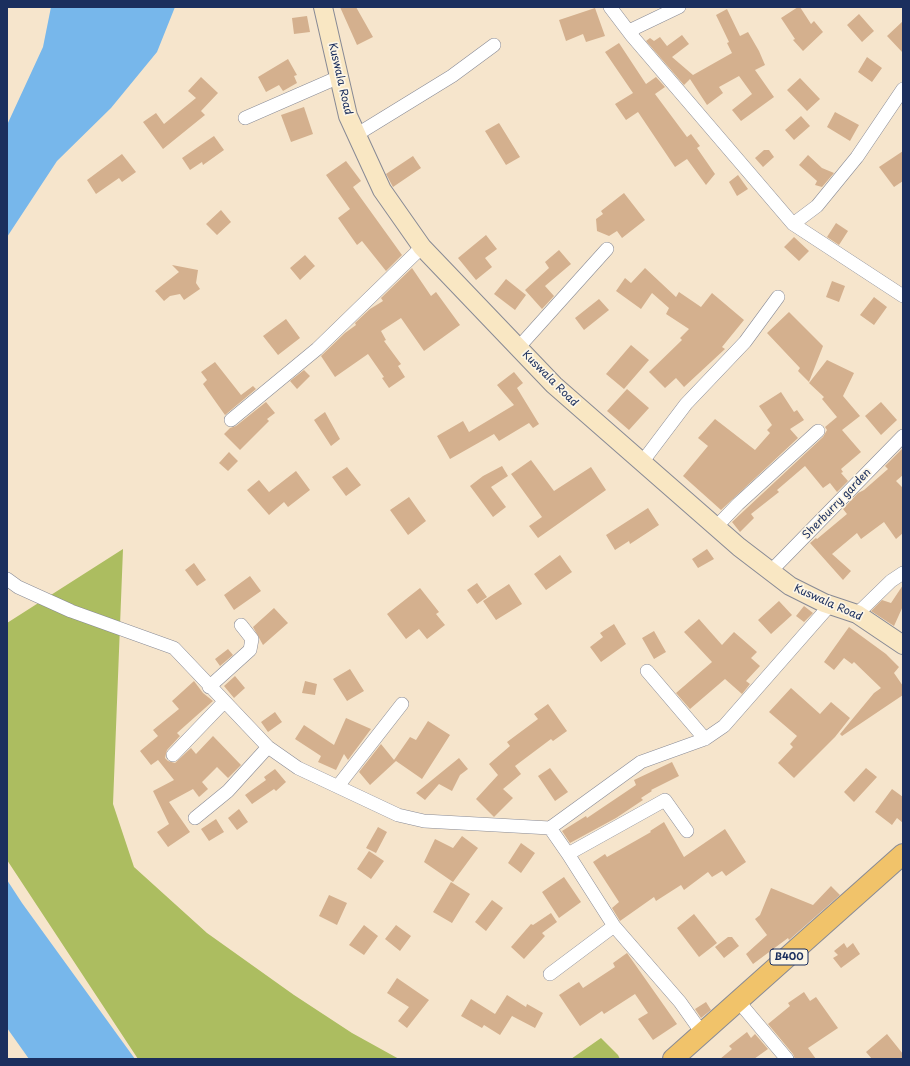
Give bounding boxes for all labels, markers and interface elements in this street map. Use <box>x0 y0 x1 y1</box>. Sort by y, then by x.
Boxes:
street label: Kuswala Road <box>325 42 355 116</box>
street label: Kuswala Road <box>519 348 581 410</box>
street label: Sherburry garden <box>800 466 874 542</box>
street label: Kuswala Road <box>792 582 864 624</box>
road number: B400 <box>770 949 808 965</box>

